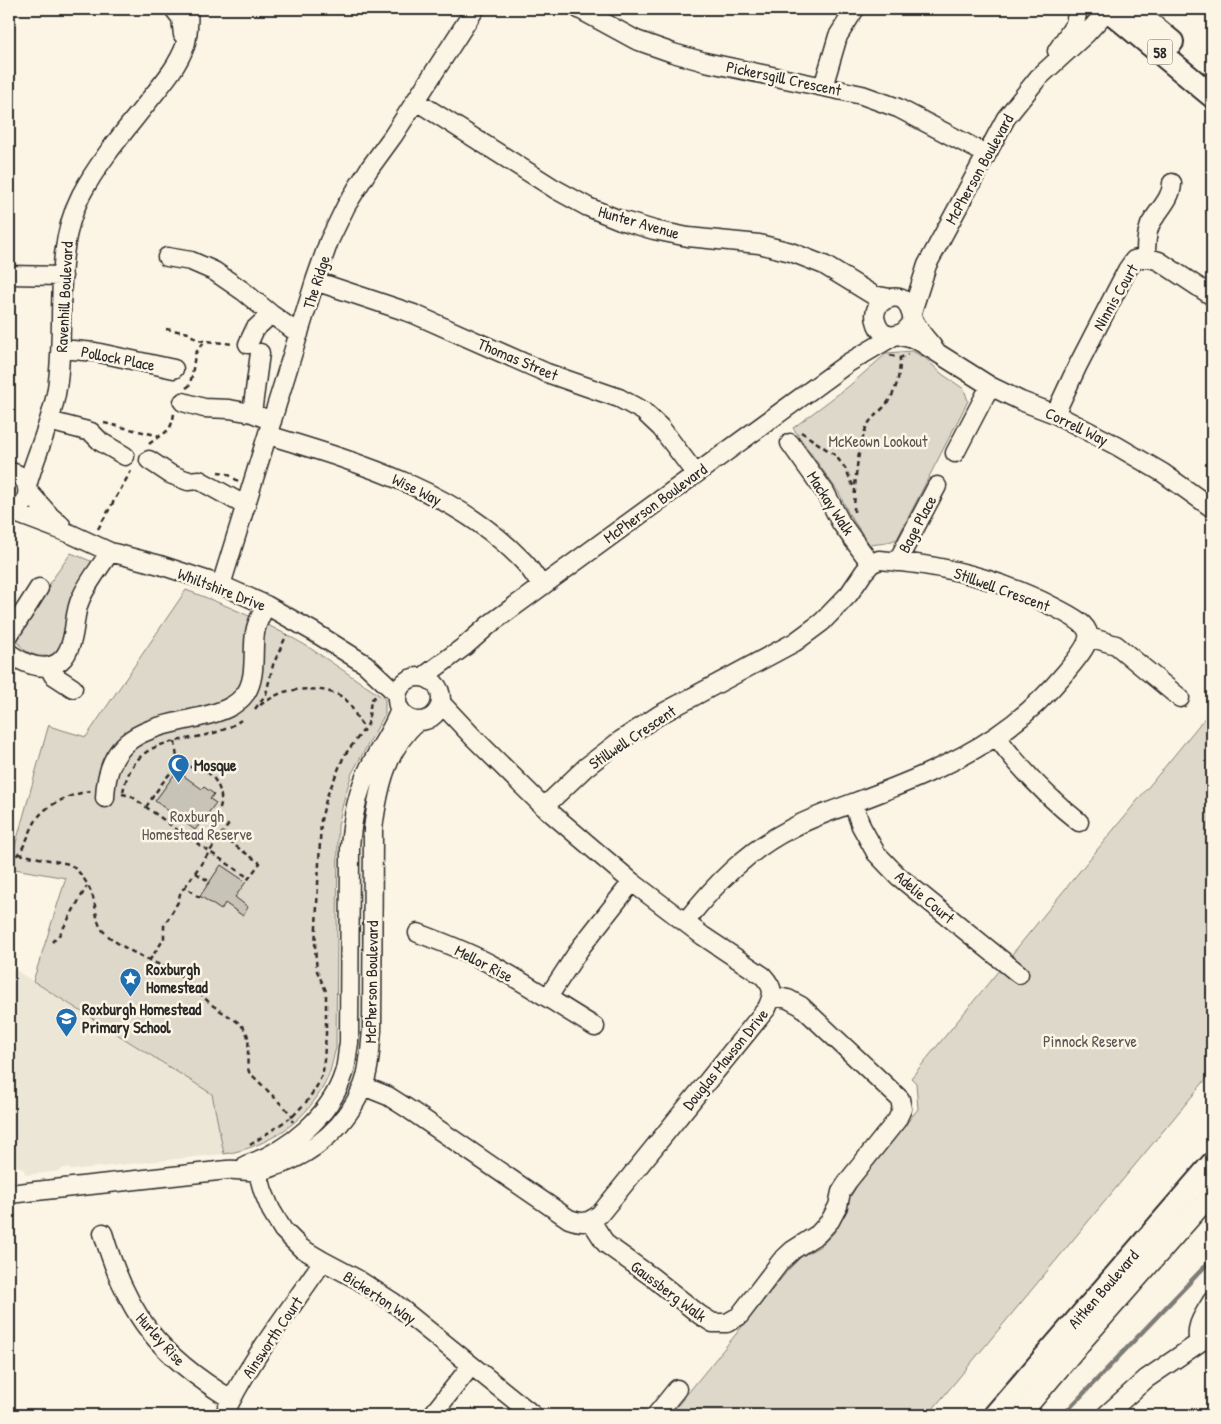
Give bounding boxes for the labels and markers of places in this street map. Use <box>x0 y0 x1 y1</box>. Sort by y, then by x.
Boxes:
mosque icon: Mosque <box>166 753 190 784</box>
place label: Mosque <box>194 754 237 777</box>
place label: Roxburgh Homestead <box>146 958 208 998</box>
place icon: Roxburgh Homestead <box>118 966 142 997</box>
place label: Roxburgh Homestead Primary School <box>82 998 202 1039</box>
school or university icon: Roxburgh Homestead Primary School <box>54 1006 78 1037</box>

